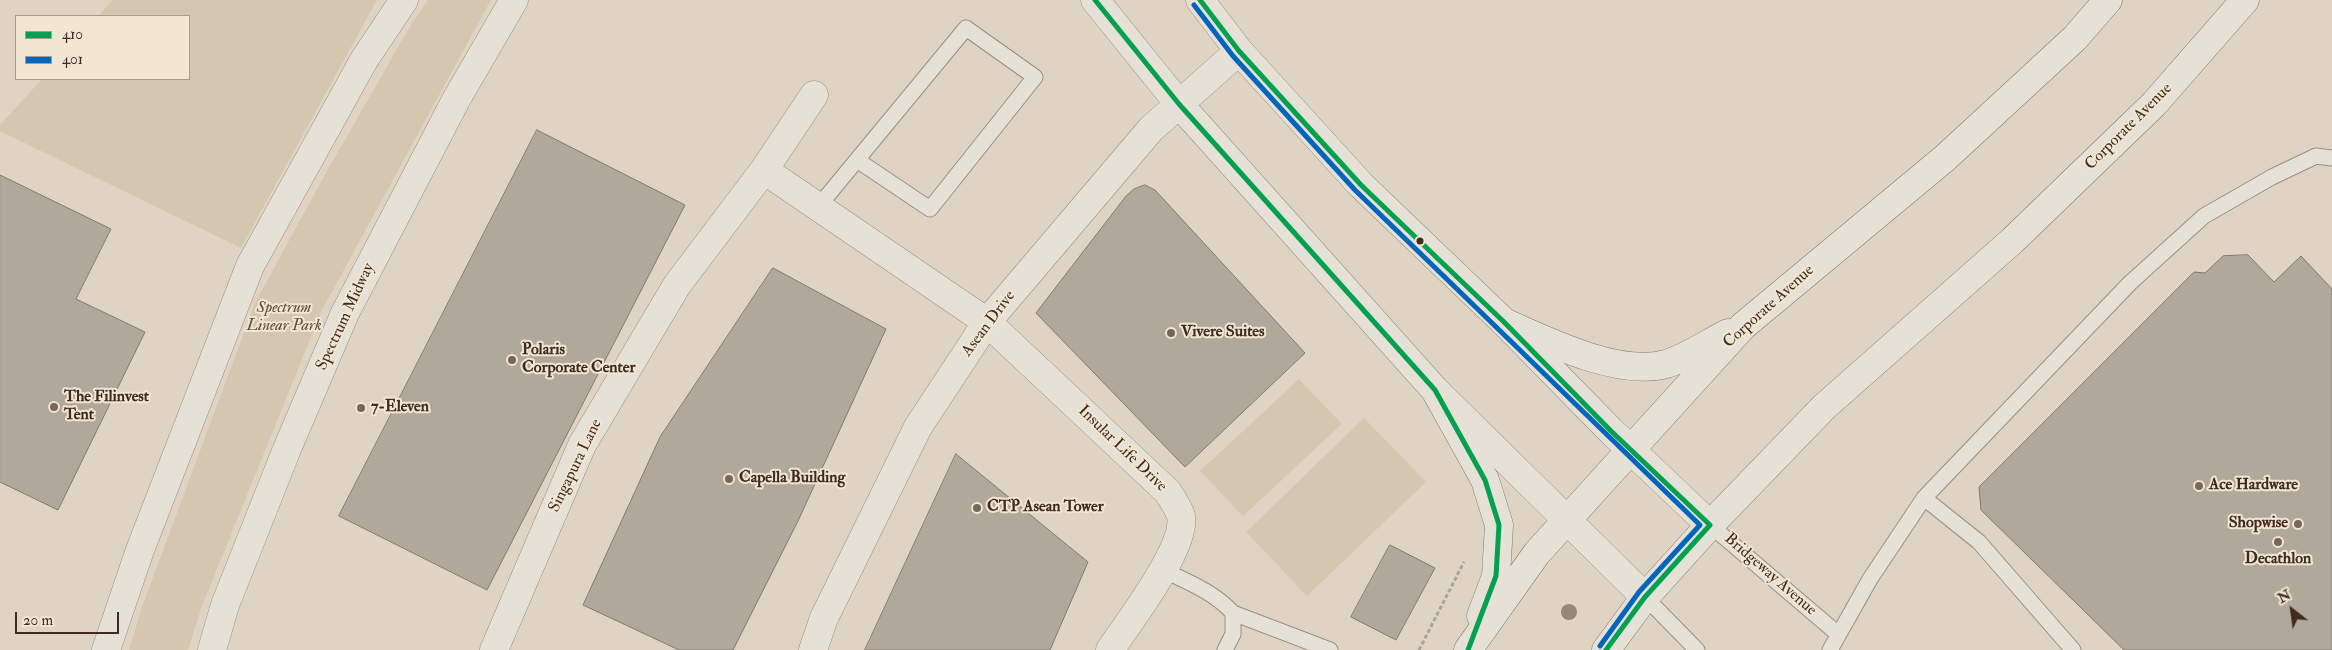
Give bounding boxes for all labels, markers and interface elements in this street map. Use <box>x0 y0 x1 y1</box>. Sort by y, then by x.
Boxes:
legend <box>15 15 190 80</box>
text: 410 <box>62 25 83 44</box>
text: 401 <box>62 50 83 69</box>
street label: Corporate Avenue <box>2081 79 2177 175</box>
unlabelled marker <box>1415 236 1425 246</box>
street label: Spectrum Midway <box>313 260 379 374</box>
street label: Corporate Avenue <box>1720 261 1818 353</box>
street label: Asean Drive <box>958 287 1020 361</box>
park label: Spectrum Linear Park <box>246 299 322 337</box>
place label: Vivere Suites <box>1181 323 1264 343</box>
marker: Vivere Suites <box>1165 327 1177 339</box>
place label: Polaris Corporate Center <box>522 341 635 379</box>
marker: Polaris Corporate Center <box>506 354 518 366</box>
place label: The Filinvest Tent <box>64 388 149 426</box>
place label: 7-Eleven <box>371 398 429 418</box>
marker: The Filinvest Tent <box>48 401 60 413</box>
marker: 7-Eleven <box>355 402 367 414</box>
street label: Insular Life Drive <box>1074 402 1170 496</box>
street label: Singapura Lane <box>545 416 607 516</box>
place label: Capella Building <box>739 469 845 489</box>
marker: Capella Building <box>723 473 735 485</box>
place label: Ace Hardware <box>2209 476 2298 496</box>
marker: Ace Hardware <box>2193 480 2205 492</box>
place label: CTP Asean Tower <box>987 498 1104 518</box>
marker: CTP Asean Tower <box>971 502 983 514</box>
place label: Shopwise <box>2229 514 2288 534</box>
marker: Shopwise <box>2292 518 2304 530</box>
street label: Bridgeway Avenue <box>1720 530 1820 620</box>
marker: Decathlon <box>2272 536 2284 548</box>
place label: Decathlon <box>2245 550 2311 570</box>
north arrow <box>2267 585 2317 635</box>
text: N <box>2275 586 2294 607</box>
scale bar <box>18 602 121 634</box>
text: 20 m <box>23 611 53 630</box>

